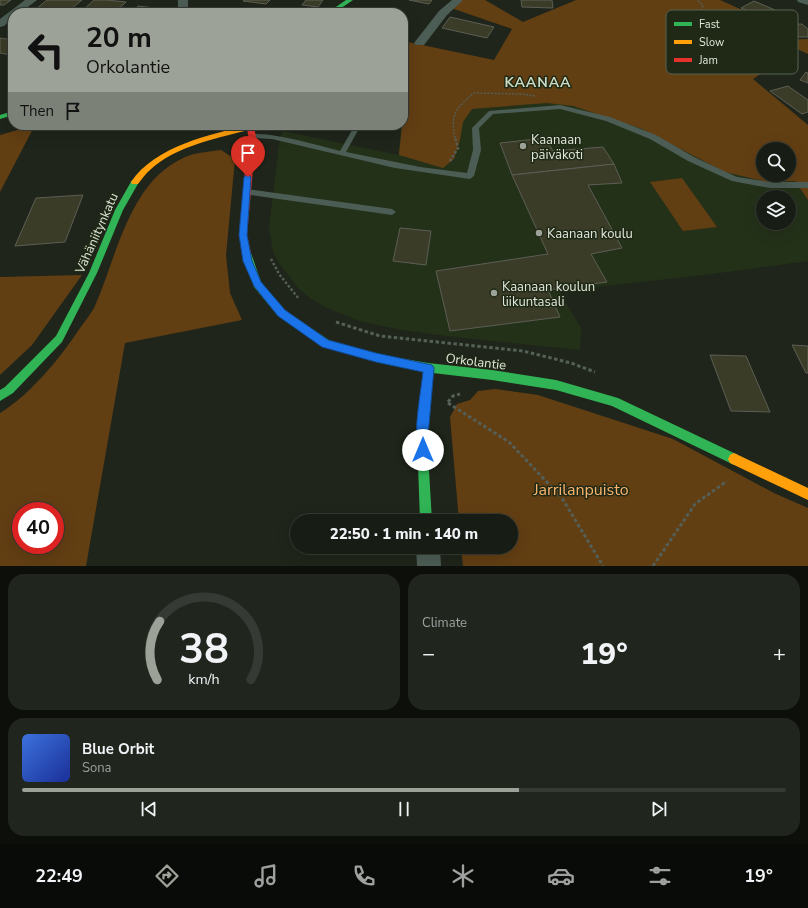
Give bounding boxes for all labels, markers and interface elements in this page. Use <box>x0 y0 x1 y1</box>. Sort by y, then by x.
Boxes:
legend <box>666 10 798 74</box>
text: Fast <box>699 17 720 32</box>
text: 20 m <box>86 19 152 57</box>
icon: left <box>20 24 72 76</box>
text: Slow <box>699 35 724 50</box>
text: Jam <box>698 53 718 68</box>
text: Orkolantie <box>86 55 170 79</box>
district label: KAANAA <box>504 73 572 92</box>
icon: arrive <box>62 100 84 122</box>
text: Then <box>20 101 54 121</box>
place label: Kaanaan päiväkoti <box>531 131 583 164</box>
pin <box>231 136 265 177</box>
marker: Kaanaan päiväkoti <box>518 141 528 151</box>
icon: arrive <box>237 142 259 164</box>
map controls <box>756 142 796 230</box>
button: search <box>756 142 796 182</box>
street label: Vähäniitynkatu <box>71 190 123 278</box>
button: layers <box>756 190 796 230</box>
place label: Kaanaan koulu <box>547 225 633 243</box>
marker: Kaanaan koulu <box>534 228 544 238</box>
place label: Kaanaan koulun liikuntasali <box>502 278 595 311</box>
marker: Kaanaan koulun liikuntasali <box>489 288 499 298</box>
street label: Orkolantie <box>445 349 507 375</box>
position arrow <box>402 429 444 471</box>
park label: Jarrilanpuisto <box>532 479 629 501</box>
speed limit sign: 40 <box>12 502 64 554</box>
text: 22:50 · 1 min · 140 m <box>330 524 478 544</box>
text: Climate <box>422 614 467 632</box>
text: 38 <box>179 621 229 678</box>
text: 19° <box>580 634 628 675</box>
text: − <box>422 639 435 669</box>
text: + <box>773 639 786 669</box>
text: km/h <box>188 670 220 689</box>
text: Blue Orbit <box>82 739 154 759</box>
text: Sona <box>82 759 112 777</box>
icon: previous <box>138 798 160 820</box>
icon: pause <box>393 798 415 820</box>
icon: next <box>648 798 670 820</box>
icon: directions <box>153 862 181 890</box>
icon: music <box>252 862 280 890</box>
icon: phone <box>350 862 378 890</box>
icon: climate <box>449 862 477 890</box>
icon: car <box>547 862 575 890</box>
icon: filters <box>646 862 674 890</box>
text: 22:49 <box>35 864 83 888</box>
text: 19° <box>744 864 773 888</box>

